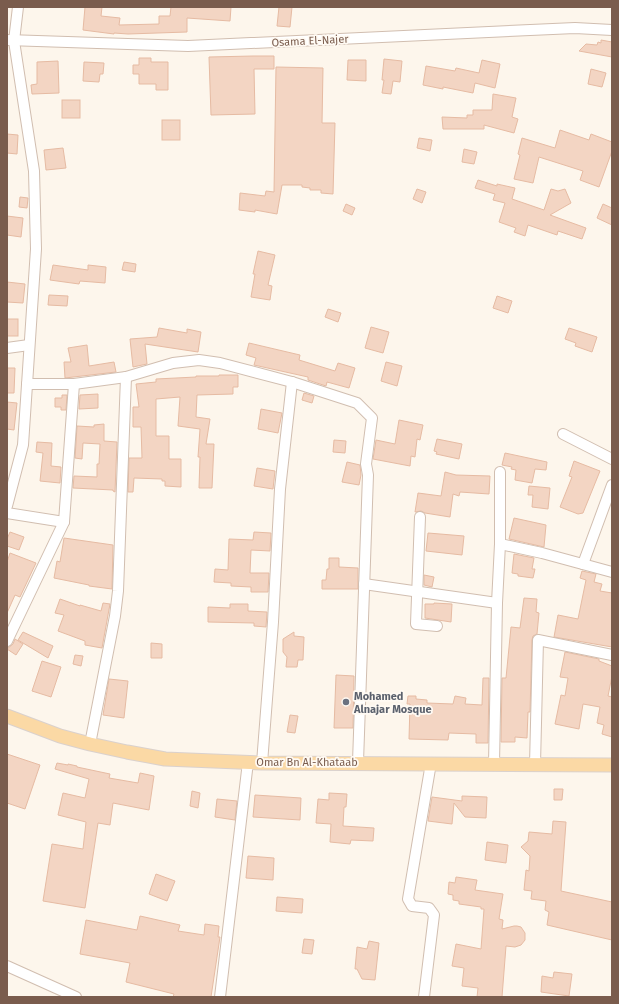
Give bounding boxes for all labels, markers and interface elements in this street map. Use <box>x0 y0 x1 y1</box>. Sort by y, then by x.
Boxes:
street label: Osama El-Najer <box>271 32 350 50</box>
place label: Mohamed Alnajar Mosque <box>353 690 432 716</box>
marker: Mohamed Alnajar Mosque <box>341 697 351 707</box>
street label: Omar Bn Al-Khataab <box>256 756 358 769</box>

